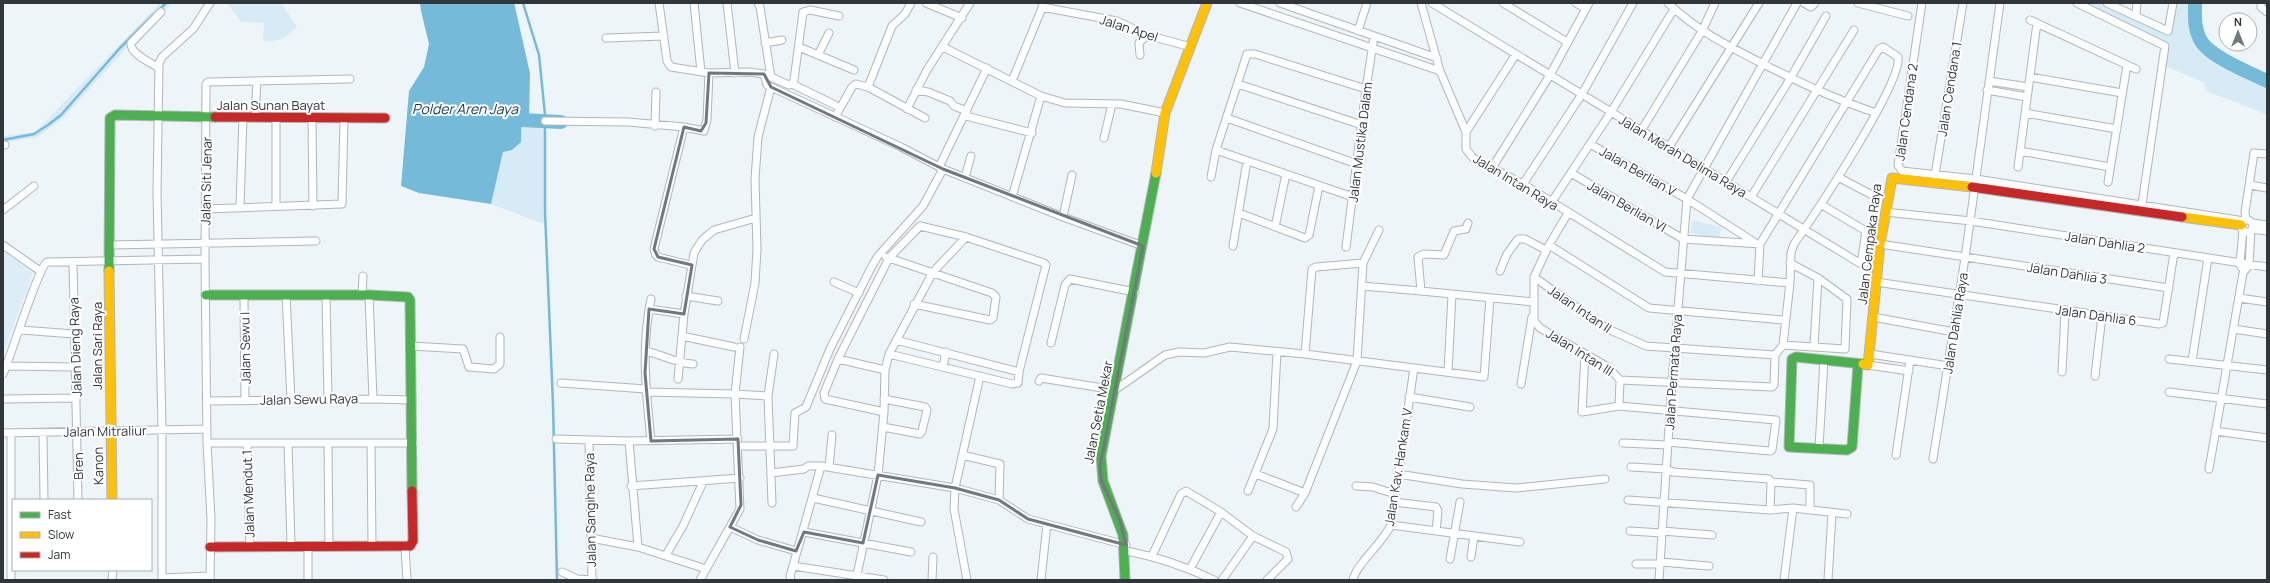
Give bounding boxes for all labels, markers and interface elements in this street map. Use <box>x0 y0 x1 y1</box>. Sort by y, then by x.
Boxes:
street label: Jalan Apel <box>1097 10 1161 46</box>
north arrow <box>2218 12 2258 52</box>
text: N <box>2234 14 2242 29</box>
street label: Jalan Cendana 1 <box>1933 40 1965 138</box>
street label: Jalan Cendana 2 <box>1890 62 1922 162</box>
street label: Jalan Mustika Dalam <box>1344 81 1376 203</box>
street label: Jalan Sunan Bayat <box>217 96 325 114</box>
water label: Polder Aren Jaya <box>412 99 519 118</box>
street label: Jalan Merah Delima Raya <box>1616 111 1750 201</box>
street label: Jalan Siti Jenar <box>196 136 216 226</box>
street label: Jalan Berlian V <box>1596 142 1680 200</box>
street label: Jalan Intan Raya <box>1470 150 1562 214</box>
street label: Jalan Berlian VI <box>1584 176 1670 236</box>
street label: Jalan Cempaka Raya <box>1853 183 1885 305</box>
street label: Jalan Dahlia 2 <box>2064 227 2146 257</box>
street label: Jalan Dahlia 3 <box>2026 258 2108 288</box>
street label: Jalan Dahlia Raya <box>1938 271 1972 375</box>
street label: Jalan Intan II <box>1545 281 1615 337</box>
street label: Jalan Dieng Raya <box>64 297 86 397</box>
street label: Jalan Dahlia 6 <box>2054 300 2138 330</box>
street label: Jalan Sari Raya <box>88 302 106 390</box>
street label: Jalan Sewu I <box>235 312 255 384</box>
street label: Jalan Permata Raya <box>1660 313 1686 431</box>
street label: Jalan Intan III <box>1543 324 1617 380</box>
street label: Jalan Setia Mekar <box>1079 359 1117 465</box>
street label: Jalan Sewu Raya <box>260 389 358 409</box>
street label: Jalan Kav. Hankam V <box>1380 407 1416 527</box>
street label: Jalan Mitraliur <box>63 421 147 441</box>
street label: Kanon <box>89 447 107 485</box>
street label: Jalan Mendut 1 <box>237 450 259 538</box>
street label: Bren <box>69 452 87 480</box>
street label: Jalan Sangihe Raya <box>580 453 600 567</box>
legend <box>12 499 152 571</box>
text: Fast <box>48 506 72 523</box>
text: Slow <box>48 526 74 543</box>
text: Jam <box>48 546 70 563</box>

